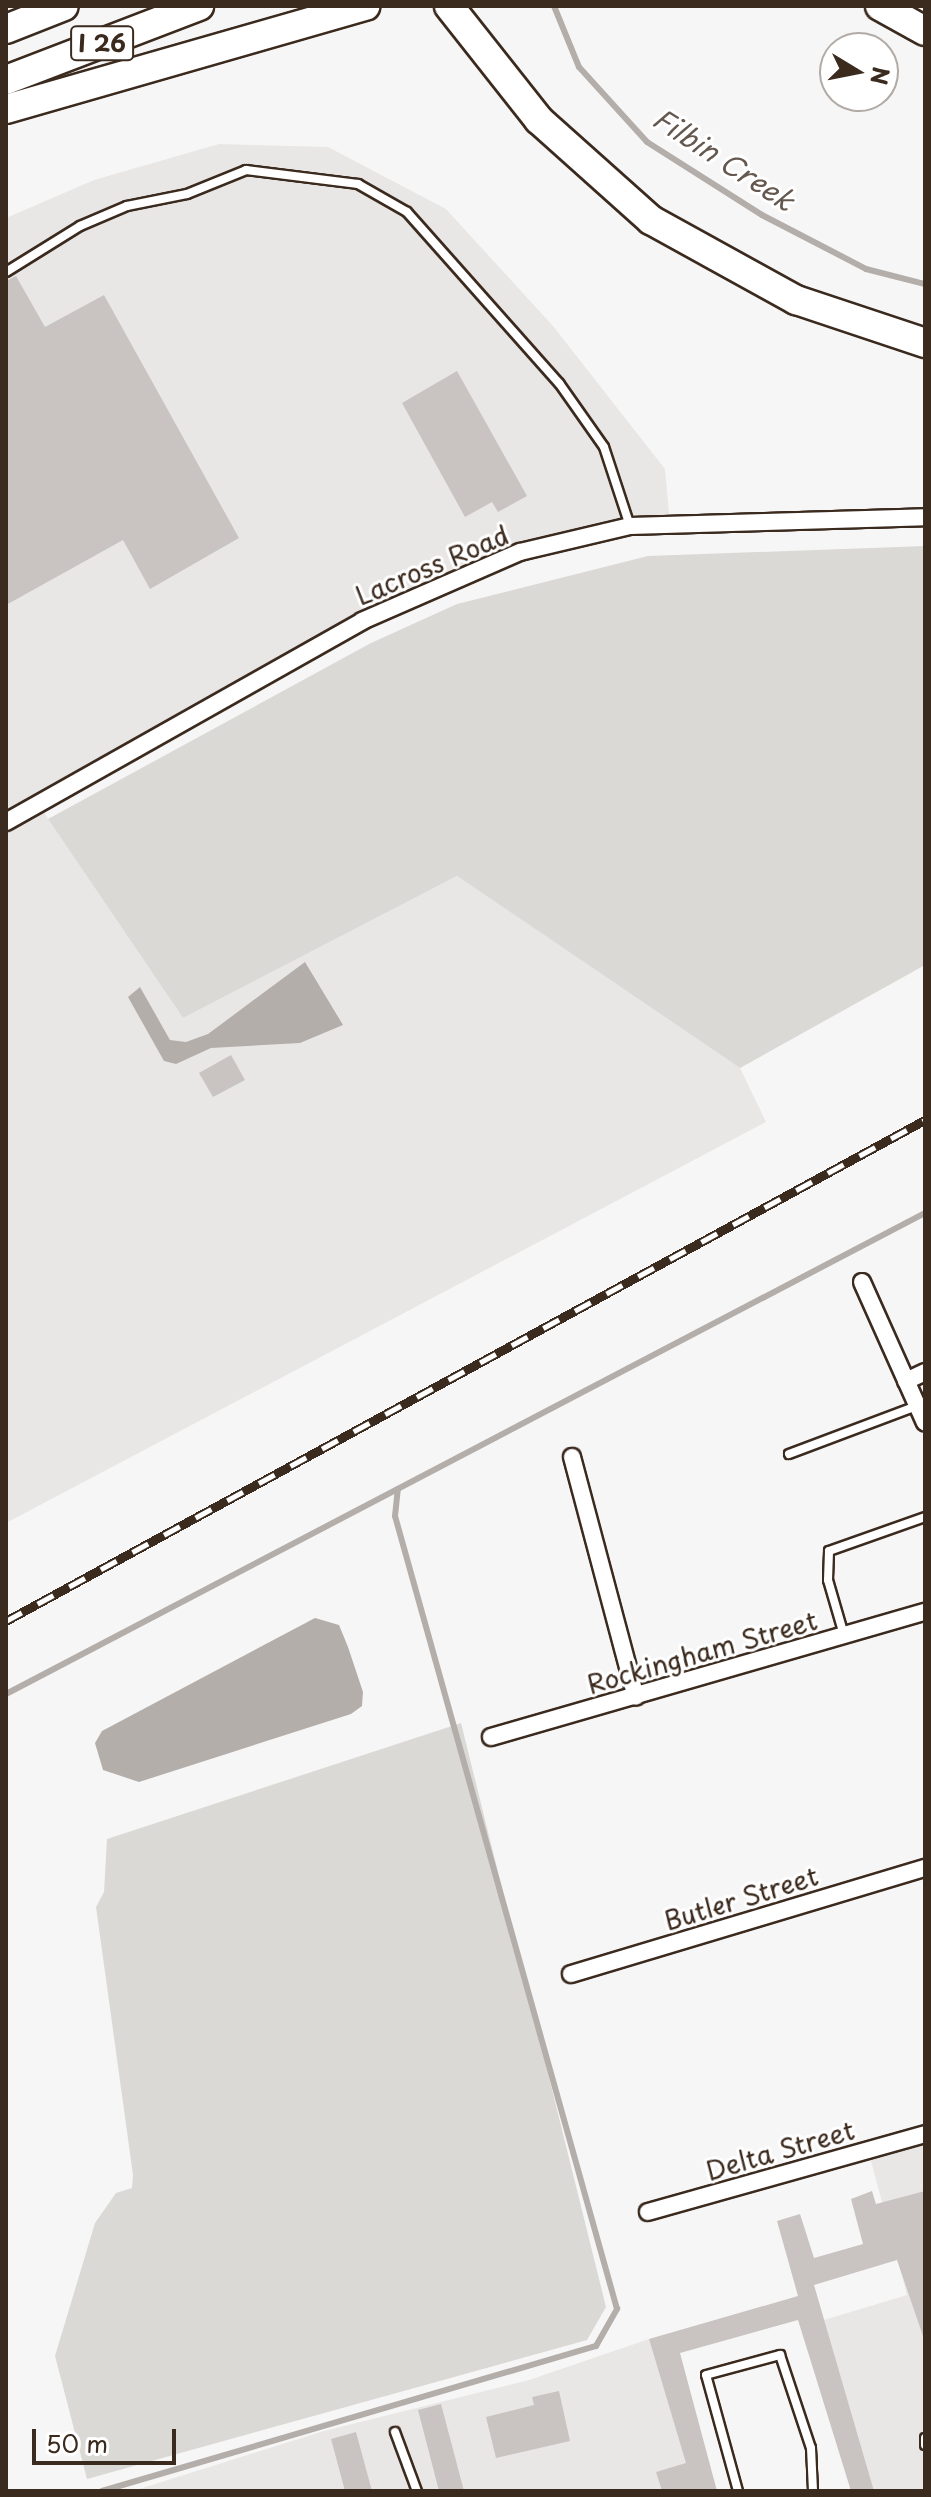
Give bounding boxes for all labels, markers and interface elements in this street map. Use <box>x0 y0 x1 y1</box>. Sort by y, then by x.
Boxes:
road number: I 26 <box>70 23 134 63</box>
north arrow <box>819 32 899 112</box>
text: N <box>863 64 899 87</box>
water label: Filbin Creek <box>646 100 802 218</box>
street label: Lacross Road <box>350 519 514 611</box>
street label: Rockingham Street <box>583 1604 821 1700</box>
street label: Butler Street <box>659 1859 823 1937</box>
street label: Delta Street <box>702 2114 858 2186</box>
scale bar <box>36 2413 180 2463</box>
text: 50 m <box>46 2425 108 2461</box>

